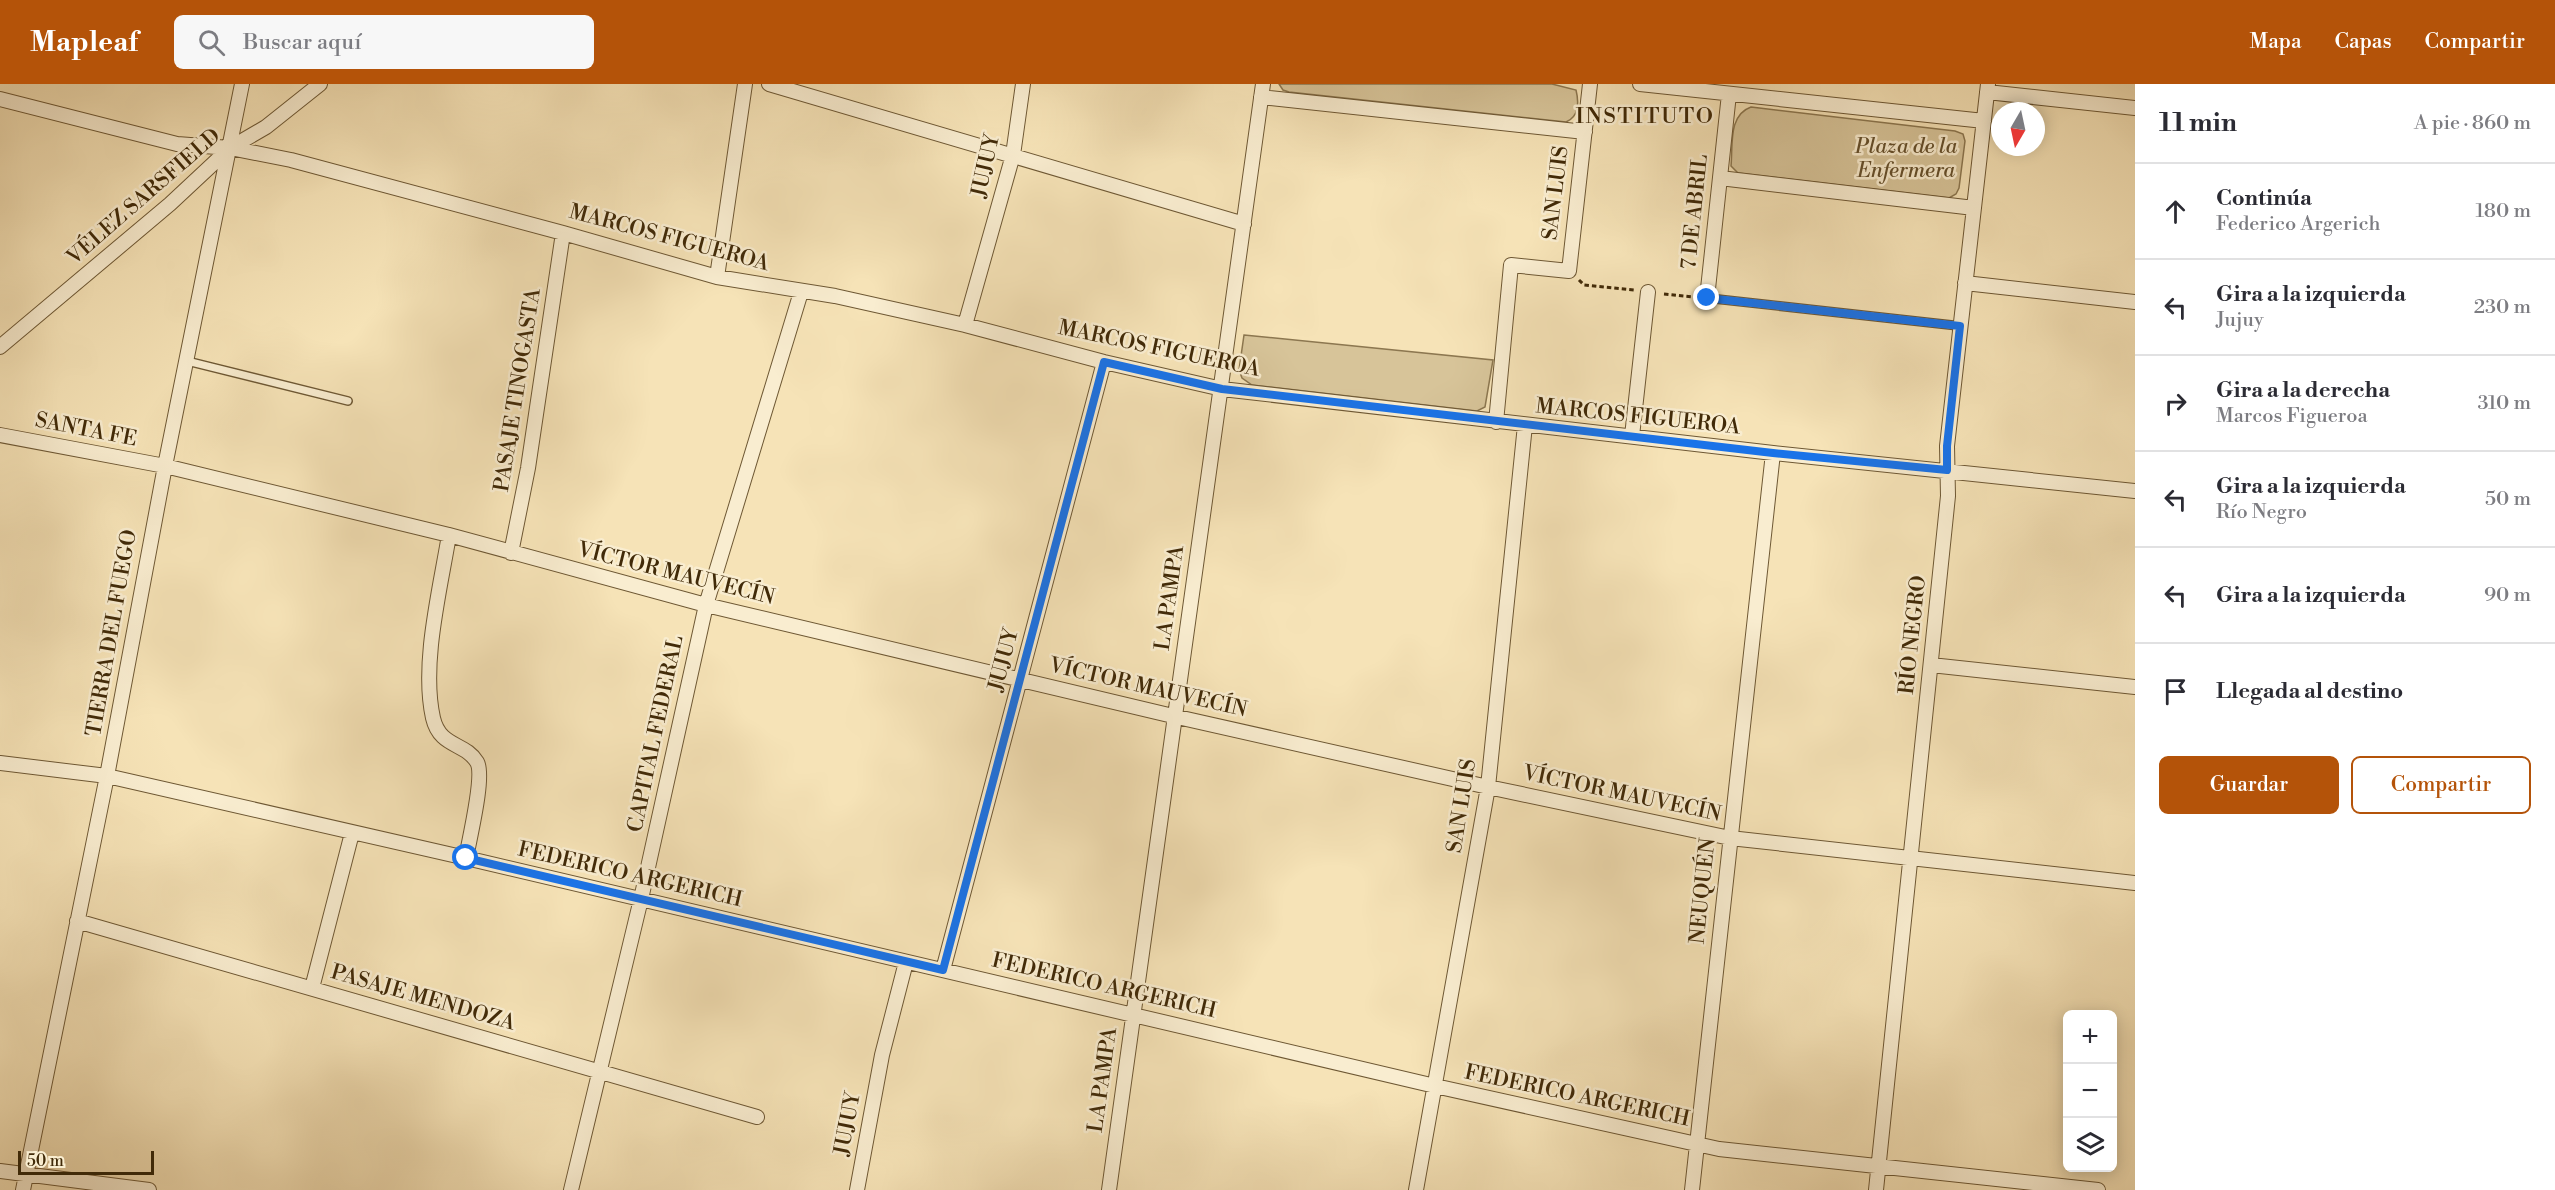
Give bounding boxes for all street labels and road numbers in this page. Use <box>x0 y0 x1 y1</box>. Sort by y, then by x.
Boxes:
street label: VÉLEZ SARSFIELD <box>60 122 226 271</box>
street label: JUJUY <box>966 131 1006 201</box>
street label: SAN LUIS <box>1537 144 1575 242</box>
street label: 7 DE ABRIL <box>1676 153 1714 271</box>
street label: MARCOS FIGUEROA <box>566 199 772 277</box>
street label: PASAJE TINOGASTA <box>489 286 547 494</box>
street label: MARCOS FIGUEROA <box>1056 315 1263 383</box>
street label: MARCOS FIGUEROA <box>1534 393 1742 441</box>
street label: SANTA FE <box>33 407 139 453</box>
street label: TIERRA DEL FUEGO <box>81 528 143 738</box>
street label: VÍCTOR MAUVECÍN <box>574 535 778 611</box>
street label: LA PAMPA <box>1150 543 1190 652</box>
street label: RÍO NEGRO <box>1892 574 1932 696</box>
street label: JUJUY <box>983 625 1025 695</box>
street label: CAPITAL FEDERAL <box>622 633 690 835</box>
street label: VÍCTOR MAUVECÍN <box>1046 650 1250 723</box>
street label: SAN LUIS <box>1442 757 1482 855</box>
street label: VÍCTOR MAUVECÍN <box>1519 758 1724 828</box>
street label: NEUQUÉN <box>1683 836 1722 945</box>
street label: FEDERICO ARGERICH <box>515 837 745 914</box>
street label: FEDERICO ARGERICH <box>989 948 1219 1025</box>
street label: PASAJE MENDOZA <box>328 959 519 1037</box>
street label: LA PAMPA <box>1083 1025 1123 1134</box>
street label: FEDERICO ARGERICH <box>1462 1059 1692 1133</box>
street label: JUJUY <box>829 1089 867 1159</box>

